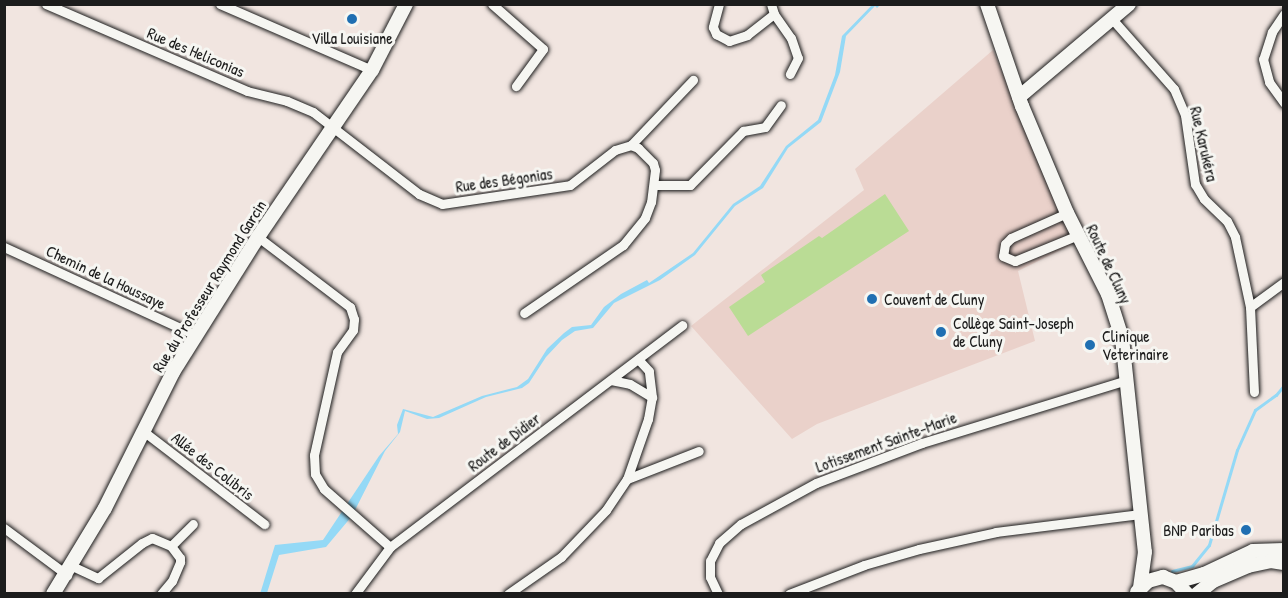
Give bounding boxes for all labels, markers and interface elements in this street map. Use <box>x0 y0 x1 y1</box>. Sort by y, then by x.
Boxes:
marker: Villa Louisiane <box>345 12 359 26</box>
street label: Rue des Heliconias <box>144 23 248 81</box>
place label: Villa Louisiane <box>311 28 393 48</box>
street label: Rue Karukéra <box>1186 105 1222 183</box>
street label: Rue des Bégonias <box>454 164 554 196</box>
street label: Rue du Professeur Raymond Garcin <box>148 196 270 376</box>
street label: Route de Cluny <box>1082 221 1136 307</box>
street label: Chemin de la Houssaye <box>43 241 169 313</box>
place label: Couvent de Cluny <box>884 289 985 309</box>
marker: Couvent de Cluny <box>865 292 879 306</box>
place label: Collège Saint-Joseph de Cluny <box>953 313 1074 351</box>
marker: Collège Saint-Joseph de Cluny <box>934 325 948 339</box>
place label: Clinique Veterinaire <box>1102 326 1169 364</box>
marker: Clinique Veterinaire <box>1083 338 1097 352</box>
street label: Lotissement Sainte-Marie <box>813 408 959 476</box>
street label: Route de Didier <box>464 409 544 475</box>
street label: Allée des Colibris <box>168 428 258 504</box>
place label: BNP Paribas <box>1163 520 1234 540</box>
marker: BNP Paribas <box>1239 523 1253 537</box>

